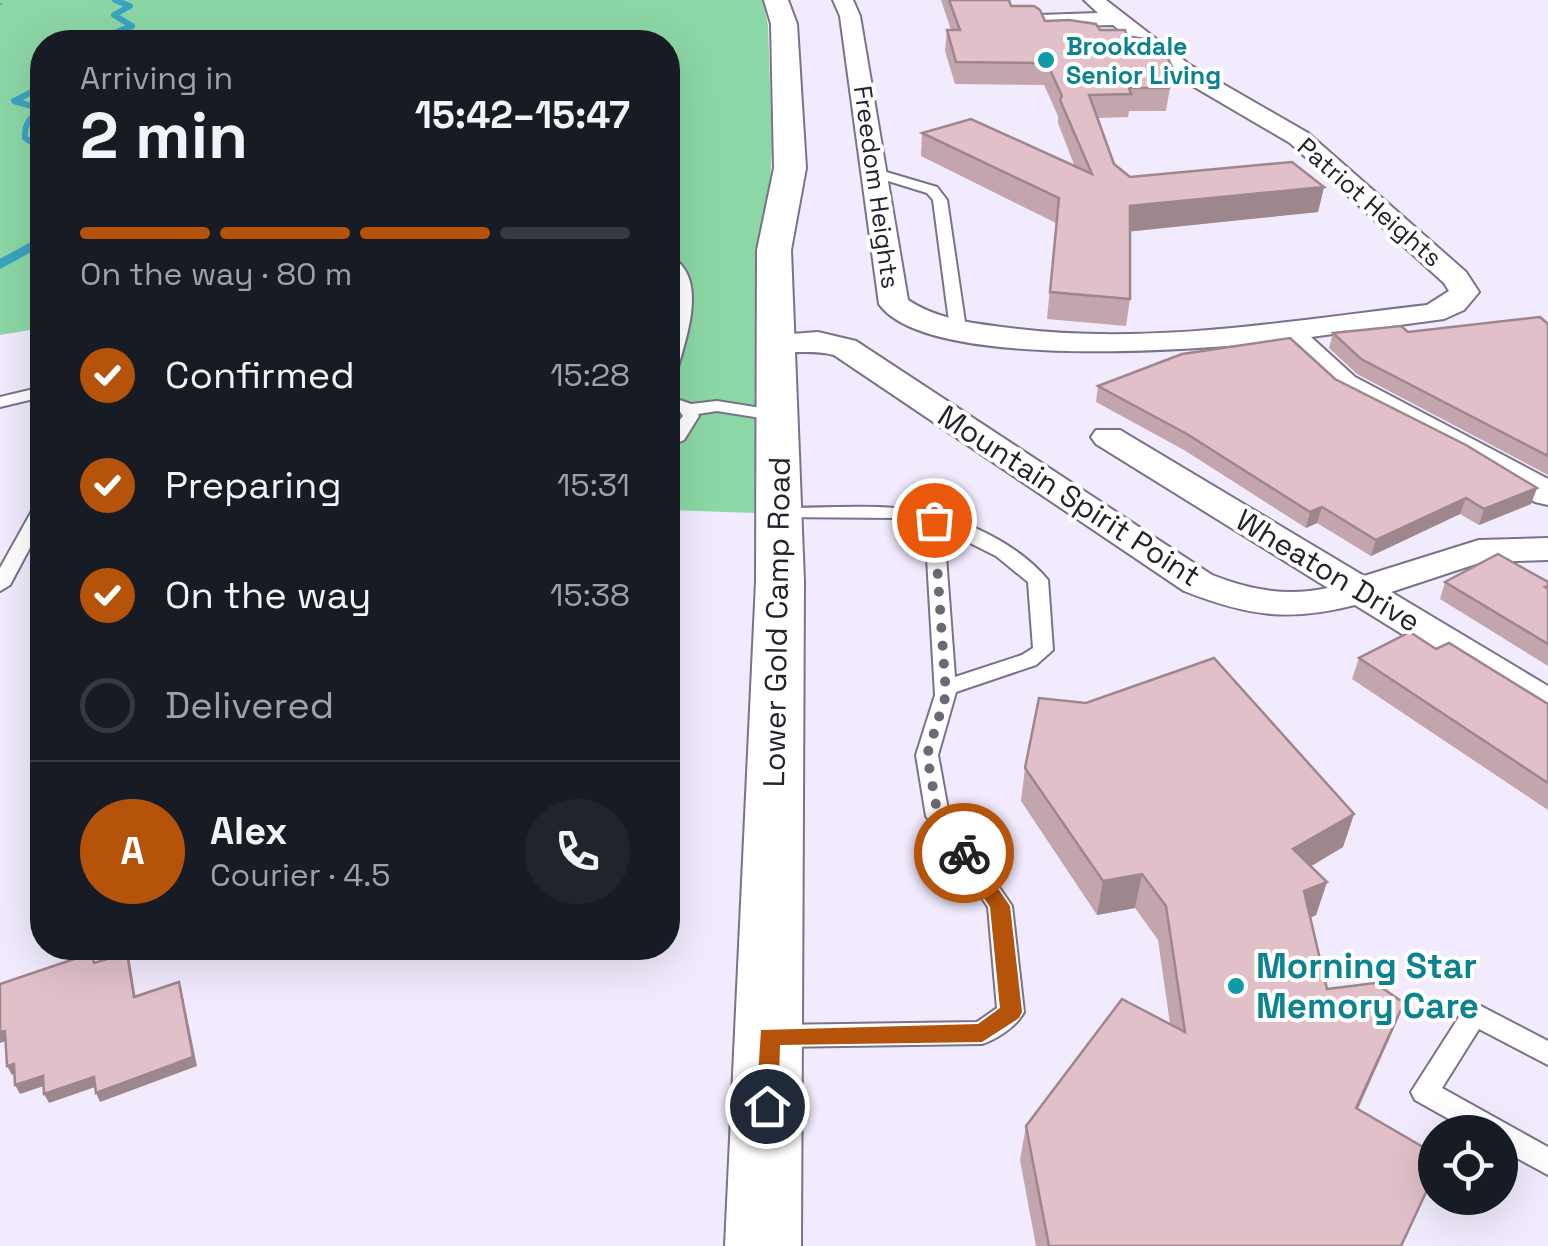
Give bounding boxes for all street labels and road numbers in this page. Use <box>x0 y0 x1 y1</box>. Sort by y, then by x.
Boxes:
street label: Freedom Heights <box>847 83 907 291</box>
street label: Patriot Heights <box>1291 130 1449 274</box>
street label: Mountain Spirit Point <box>930 396 1208 595</box>
street label: Lower Gold Camp Road <box>754 456 799 788</box>
street label: Wheaton Drive <box>1229 500 1428 641</box>

